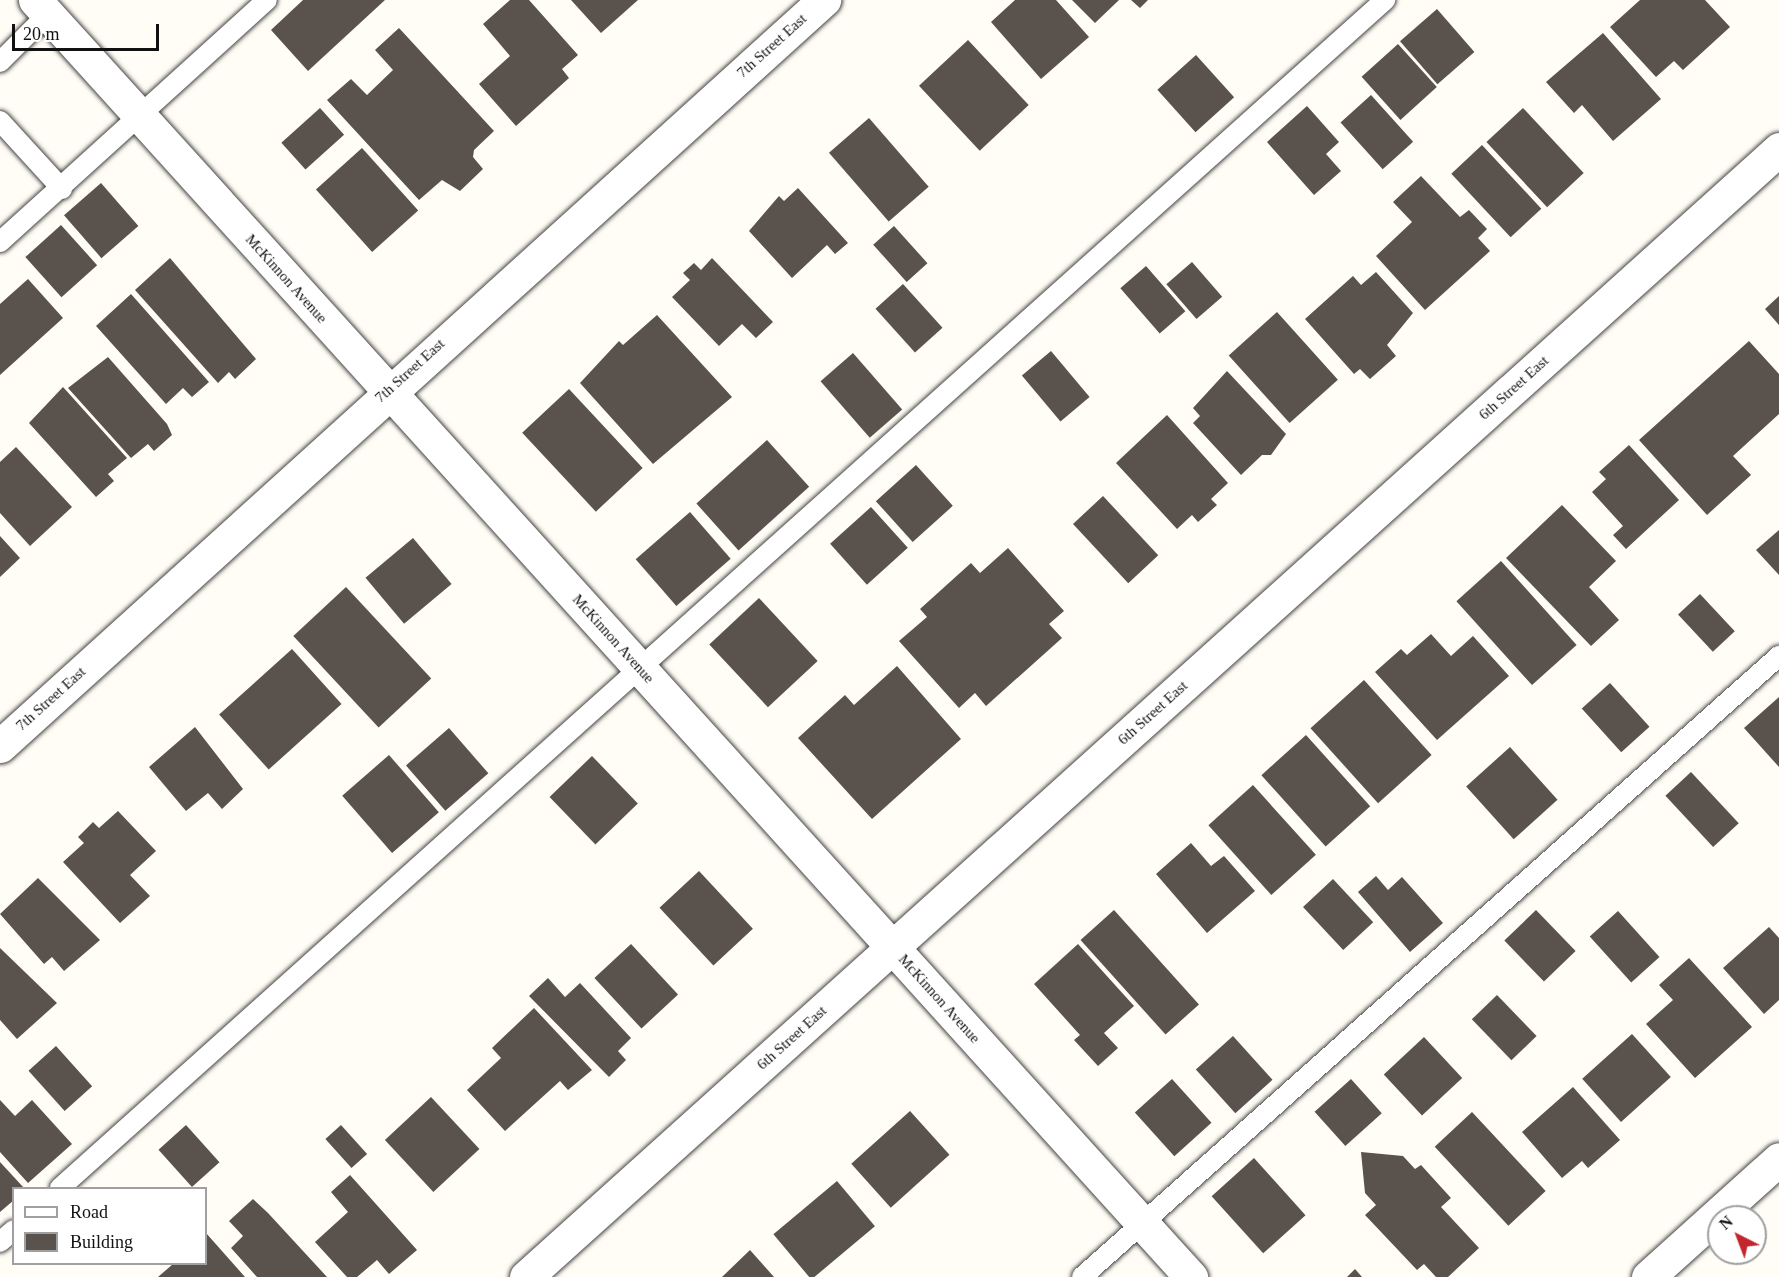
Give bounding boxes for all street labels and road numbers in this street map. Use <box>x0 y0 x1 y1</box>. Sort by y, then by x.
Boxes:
street label: 7th Street East <box>733 10 811 82</box>
street label: McKinnon Avenue <box>241 231 331 327</box>
street label: 7th Street East <box>371 335 449 407</box>
street label: 6th Street East <box>1475 352 1553 424</box>
street label: McKinnon Avenue <box>568 591 658 687</box>
street label: 7th Street East <box>12 663 90 735</box>
street label: 6th Street East <box>1114 677 1192 749</box>
street label: McKinnon Avenue <box>894 951 984 1047</box>
street label: 6th Street East <box>753 1002 831 1074</box>

